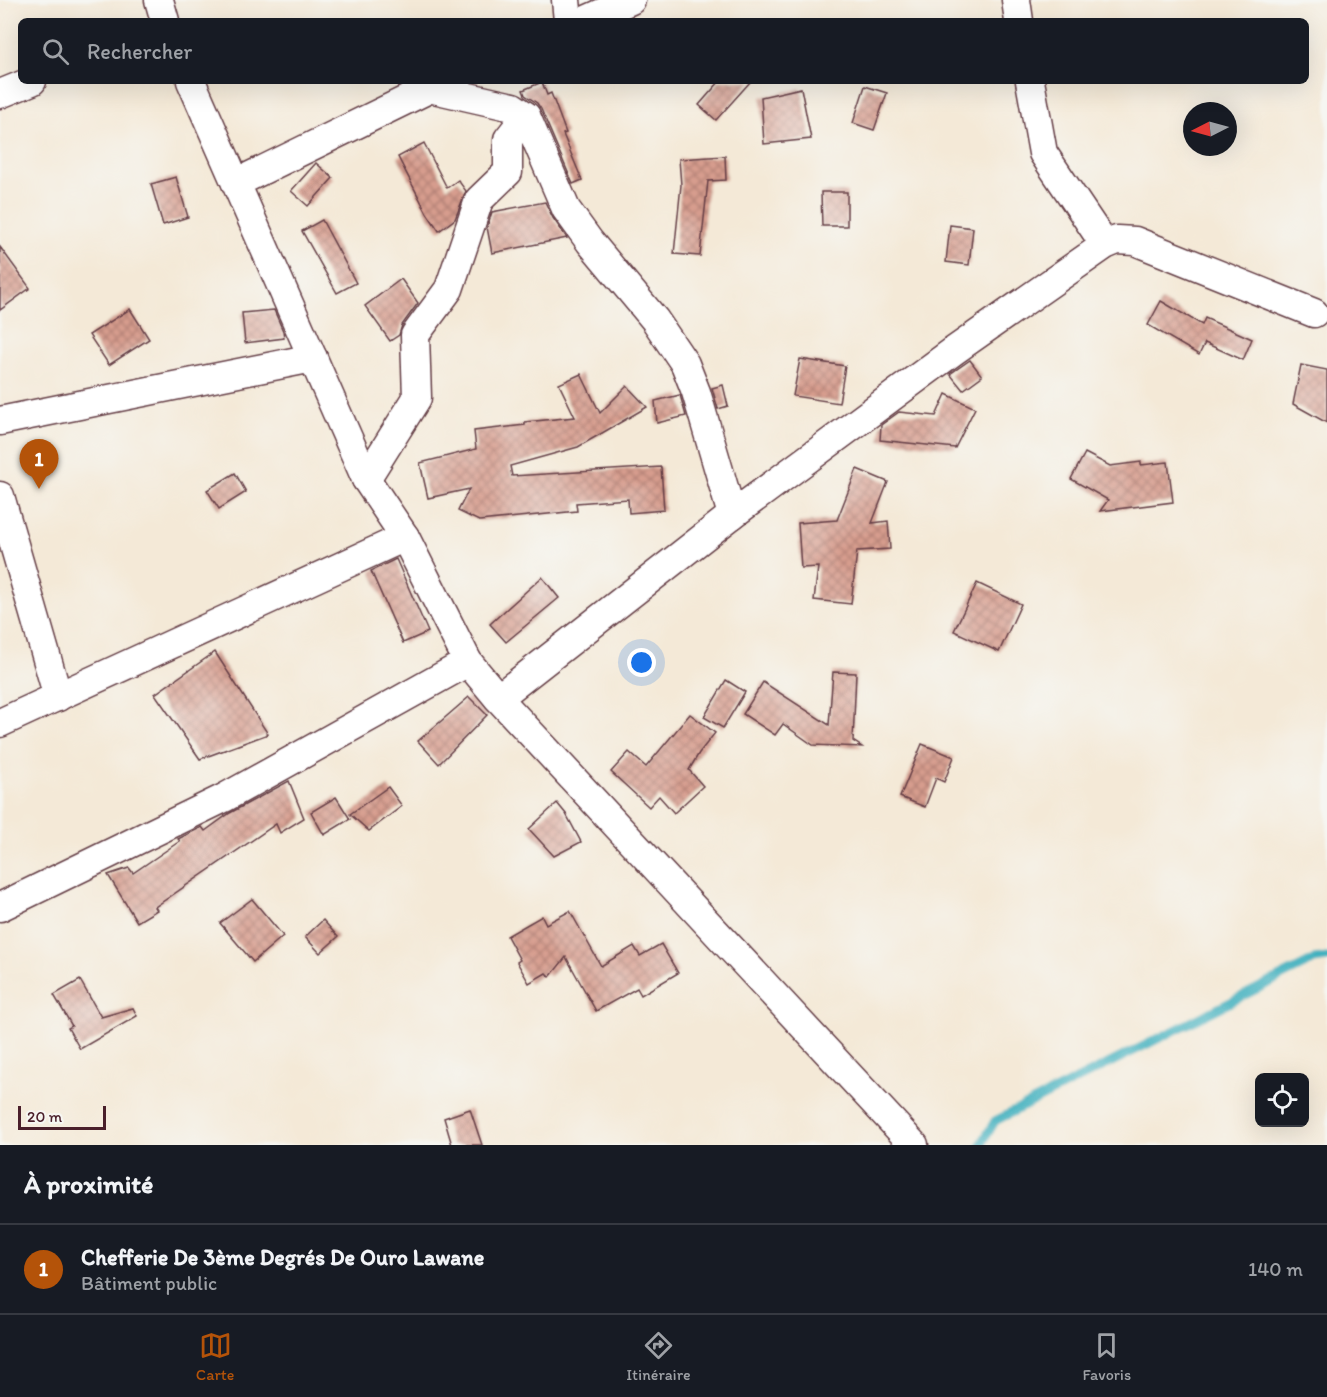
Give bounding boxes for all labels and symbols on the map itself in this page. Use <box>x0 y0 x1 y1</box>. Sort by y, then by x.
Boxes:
north arrow <box>1183 102 1237 156</box>
pin: 1 <box>20 440 58 489</box>
your location <box>627 648 656 677</box>
scale bar <box>18 1103 106 1130</box>

